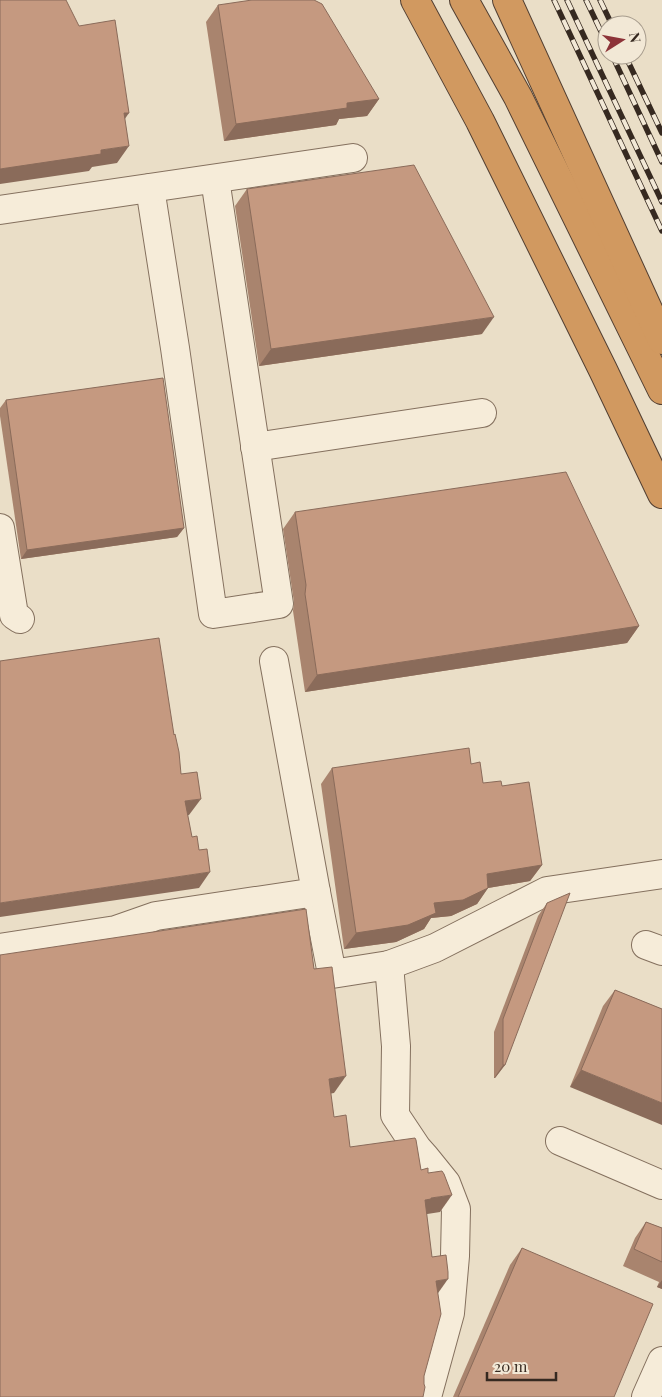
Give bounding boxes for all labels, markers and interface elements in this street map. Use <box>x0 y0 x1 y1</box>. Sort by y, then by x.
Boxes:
north arrow <box>597 15 647 65</box>
text: N <box>625 31 646 44</box>
scale bar <box>487 1350 556 1382</box>
text: 20 m <box>494 1356 528 1376</box>

